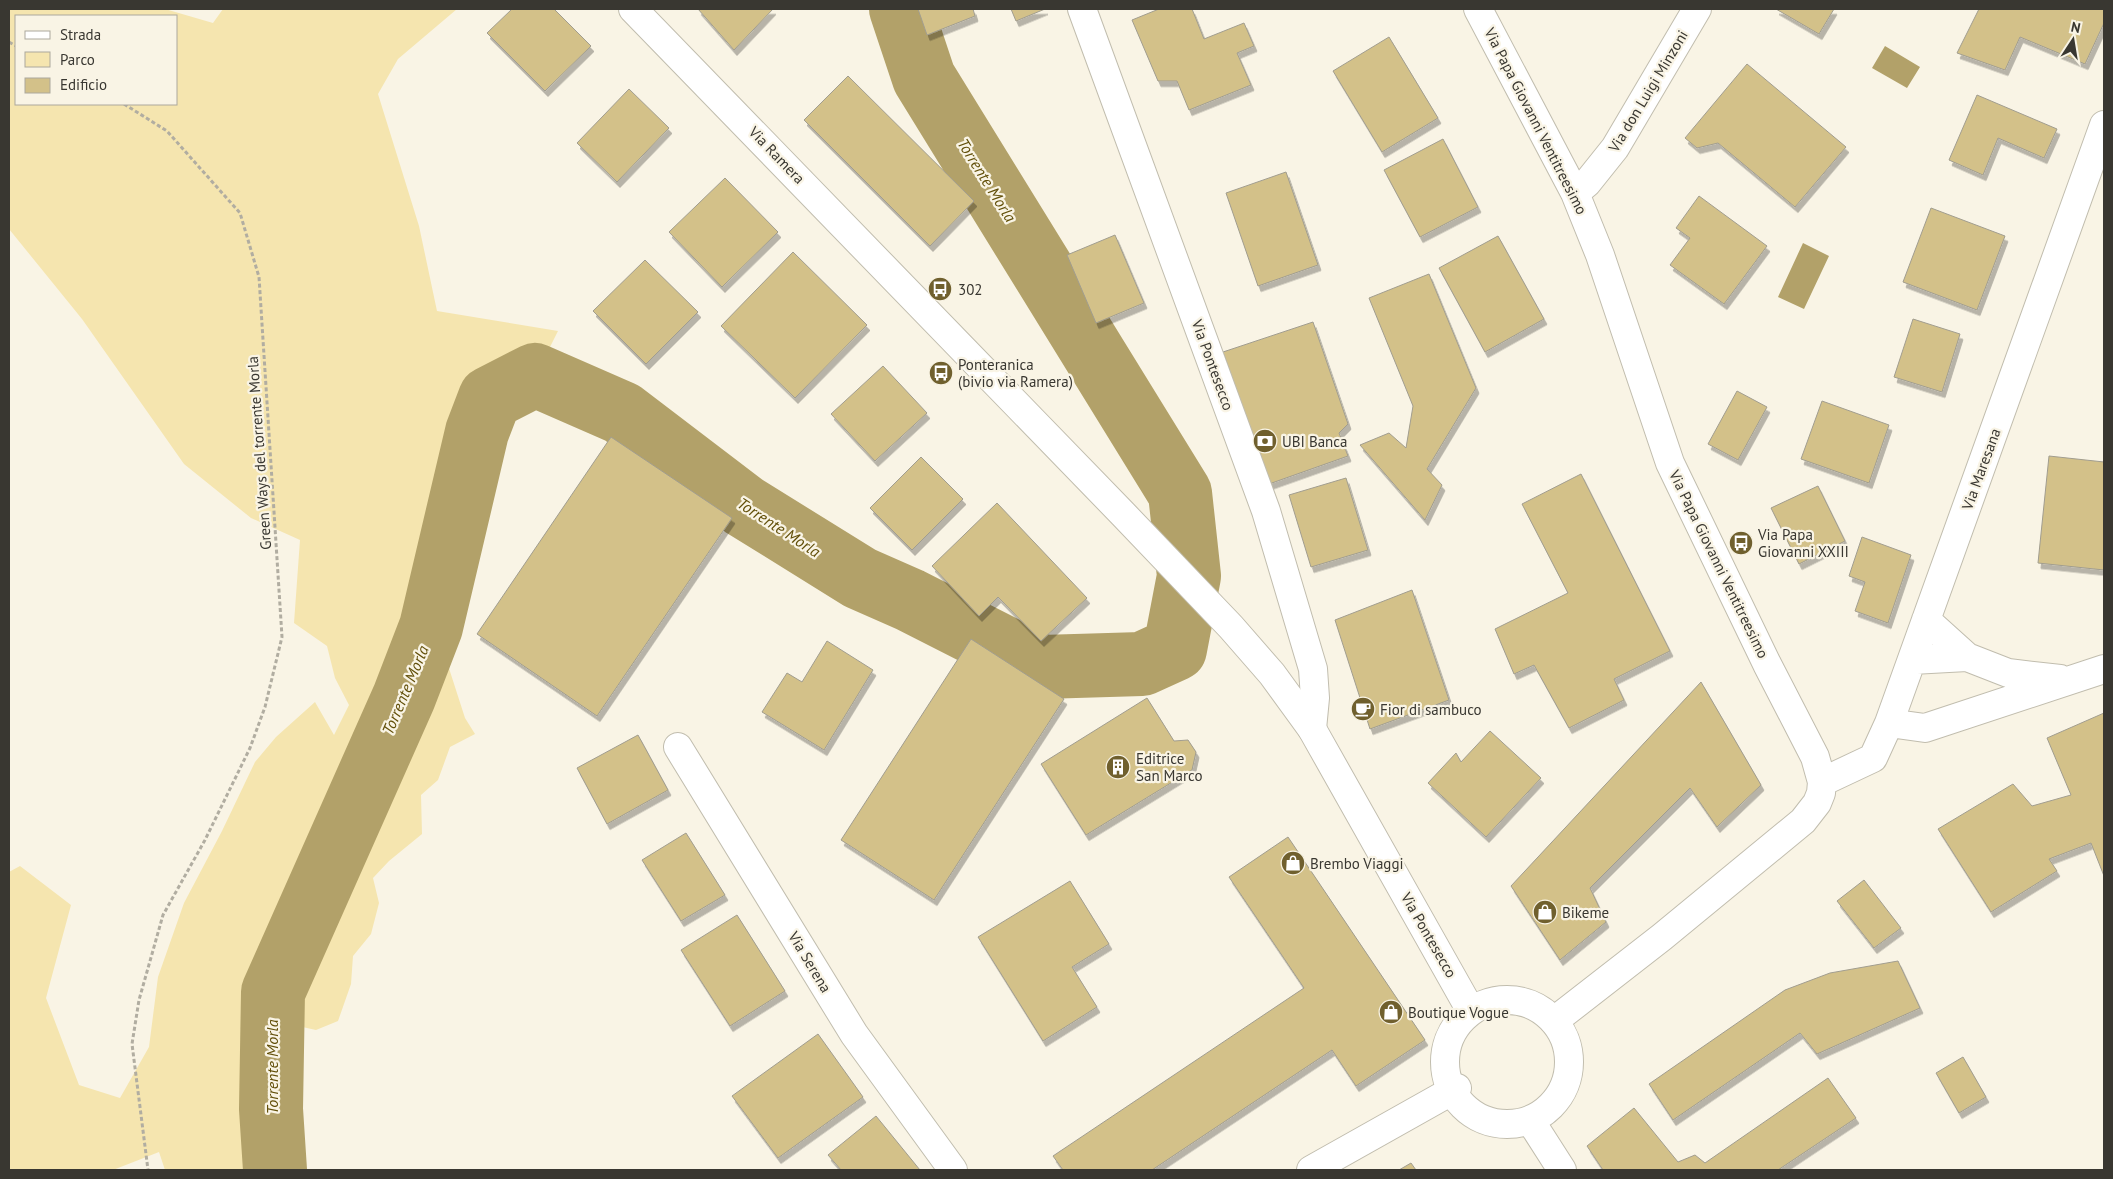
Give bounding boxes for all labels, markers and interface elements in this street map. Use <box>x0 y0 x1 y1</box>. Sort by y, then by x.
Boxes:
legend <box>15 15 178 105</box>
north arrow <box>2048 15 2098 65</box>
text: N <box>2069 18 2082 37</box>
street label: Via Papa Giovanni Ventitreesimo <box>1480 24 1591 218</box>
text: Strada <box>60 25 101 44</box>
street label: Via don Luigi Minzoni <box>1604 27 1692 156</box>
text: Parco <box>60 50 95 69</box>
text: Edificio <box>60 75 107 94</box>
street label: Via Ramera <box>744 122 809 188</box>
water label: Torrente Morla <box>953 134 1021 226</box>
bus stop icon: 302 <box>927 276 953 302</box>
place label: 302 <box>958 280 983 299</box>
street label: Via Pontesecco <box>1187 316 1238 413</box>
street label: Green Ways del torrente Morla <box>243 355 275 551</box>
place label: Ponteranica (bivio via Ramera) <box>958 355 1073 391</box>
bus stop icon: Ponteranica (bivio via Ramera) <box>928 360 954 386</box>
street label: Via Maresana <box>1957 426 2005 513</box>
bank icon: UBI Banca <box>1252 428 1278 454</box>
place label: UBI Banca <box>1282 432 1348 451</box>
street label: Via Papa Giovanni Ventitreesimo <box>1665 466 1773 661</box>
water label: Torrente Morla <box>734 493 824 561</box>
place label: Via Papa Giovanni XXIII <box>1757 525 1849 561</box>
bus stop icon: Via Papa Giovanni XXIII <box>1728 530 1754 556</box>
water label: Torrente Morla <box>377 642 433 738</box>
cafe icon: Fior di sambuco <box>1350 696 1376 722</box>
place label: Fior di sambuco <box>1380 700 1482 719</box>
place label: Editrice San Marco <box>1136 749 1202 785</box>
building icon: Editrice San Marco <box>1105 754 1131 780</box>
shop icon: Brembo Viaggi <box>1280 850 1306 876</box>
place label: Brembo Viaggi <box>1310 854 1403 873</box>
street label: Via Pontesecco <box>1396 888 1461 981</box>
shop icon: Bikeme <box>1532 899 1558 925</box>
place label: Bikeme <box>1562 903 1609 922</box>
street label: Via Serena <box>784 927 836 996</box>
shop icon: Boutique Vogue <box>1378 999 1404 1025</box>
place label: Boutique Vogue <box>1408 1003 1509 1022</box>
water label: Torrente Morla <box>262 1019 282 1115</box>

